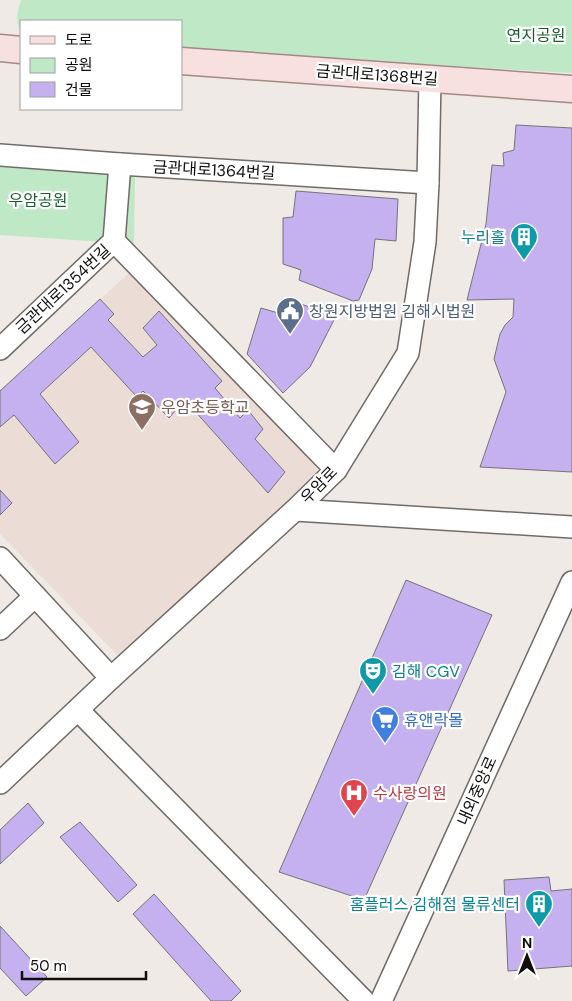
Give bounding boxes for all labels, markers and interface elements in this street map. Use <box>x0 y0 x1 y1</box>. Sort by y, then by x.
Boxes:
legend <box>20 20 182 110</box>
park label: 연지공원 <box>507 25 565 46</box>
text: 도로 <box>65 30 93 50</box>
text: 공원 <box>65 55 93 75</box>
street label: 금관대로1368번길 <box>315 60 439 90</box>
text: 건물 <box>65 80 93 100</box>
street label: 금관대로1364번길 <box>152 156 276 184</box>
park label: 우암공원 <box>9 190 67 211</box>
building icon: 누리홀 <box>509 222 539 261</box>
place label: 누리홀 <box>461 227 505 248</box>
street label: 금관대로1354번길 <box>11 240 115 338</box>
public building icon: 창원지방법원 김해시법원 <box>275 296 305 335</box>
place label: 창원지방법원 김해시법원 <box>309 301 475 322</box>
school or university icon: 우암초등학교 <box>127 392 157 431</box>
place label: 우암초등학교 <box>161 397 249 418</box>
street label: 우암로 <box>296 462 342 508</box>
theatre icon: 김해 CGV <box>358 656 388 695</box>
place label: 김해 CGV <box>392 661 460 682</box>
supermarket icon: 휴앤락몰 <box>370 705 400 744</box>
place label: 휴앤락몰 <box>404 710 463 731</box>
street label: 내외중앙로 <box>452 753 502 829</box>
hospital icon: 수사랑의원 <box>339 778 369 817</box>
place label: 수사랑의원 <box>373 783 447 804</box>
building icon: 홈플러스 김해점 물류센터 <box>524 889 554 928</box>
place label: 홈플러스 김해점 물류센터 <box>350 894 520 915</box>
north arrow <box>502 931 552 981</box>
text: N <box>522 934 532 952</box>
scale bar <box>22 948 146 980</box>
text: 50 m <box>30 956 67 976</box>

